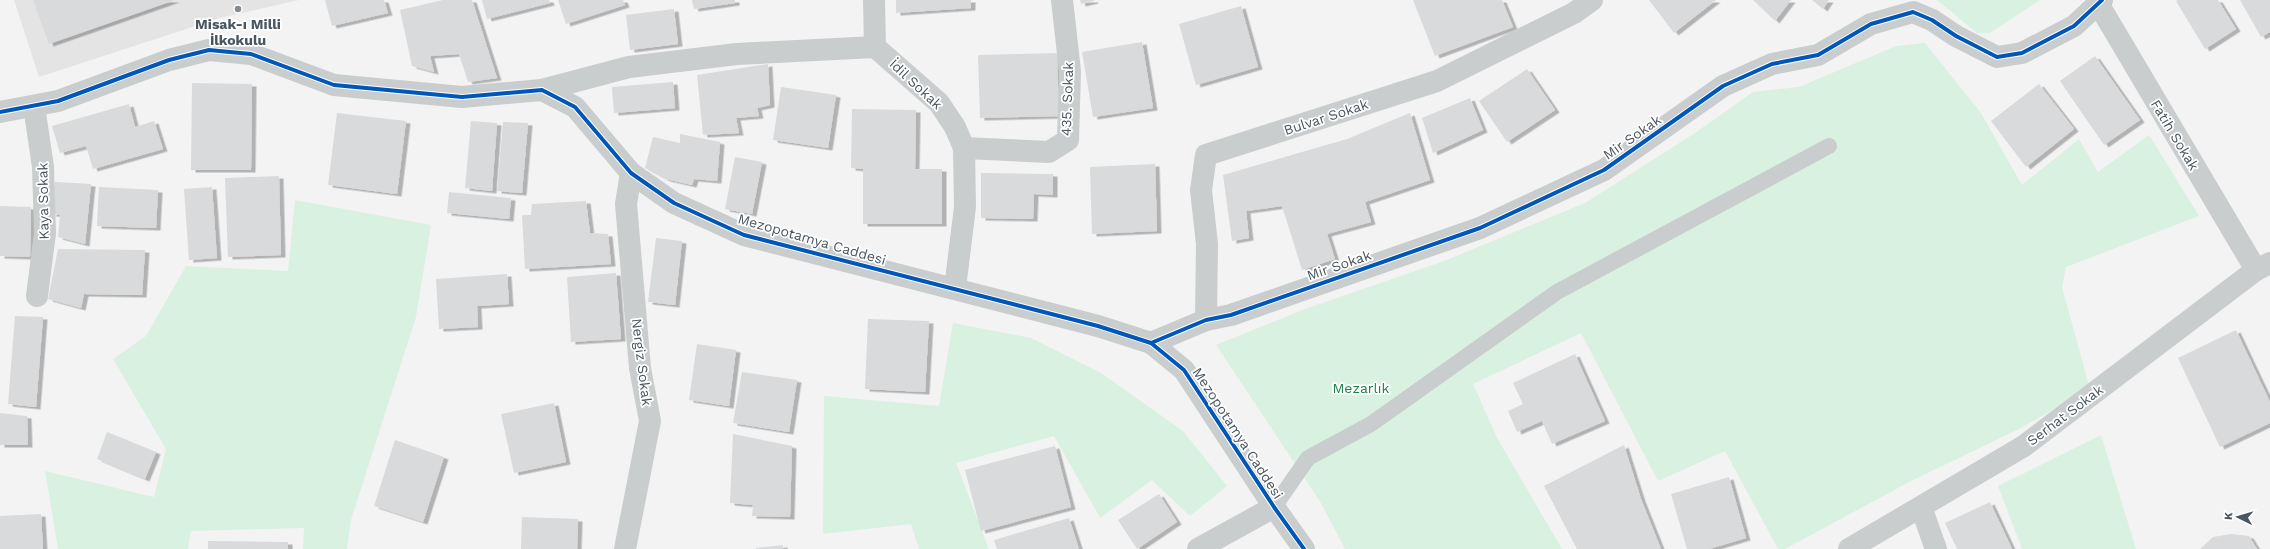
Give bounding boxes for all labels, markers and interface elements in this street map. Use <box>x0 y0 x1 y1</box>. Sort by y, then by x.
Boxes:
marker: Misak-ı Milli İlkokulu <box>233 4 243 14</box>
place label: Misak-ı Milli İlkokulu <box>195 16 281 48</box>
street label: İdil Sokak <box>886 56 946 112</box>
street label: 435. Sokak <box>1058 61 1076 136</box>
street label: Bulvar Sokak <box>1282 96 1370 138</box>
street label: Fatih Sokak <box>2148 97 2202 173</box>
street label: Mir Sokak <box>1600 111 1664 163</box>
street label: Kaya Sokak <box>34 162 52 240</box>
street label: Mezopotamya Caddesi <box>736 210 888 268</box>
street label: Mir Sokak <box>1305 247 1373 283</box>
street label: Nergiz Sokak <box>629 317 655 407</box>
street label: Mezopotamya Caddesi <box>1190 364 1286 502</box>
park label: Mezarlık <box>1333 380 1390 396</box>
street label: Serhat Sokak <box>2024 381 2106 449</box>
north arrow <box>2218 497 2258 537</box>
text: K <box>2222 511 2235 521</box>

